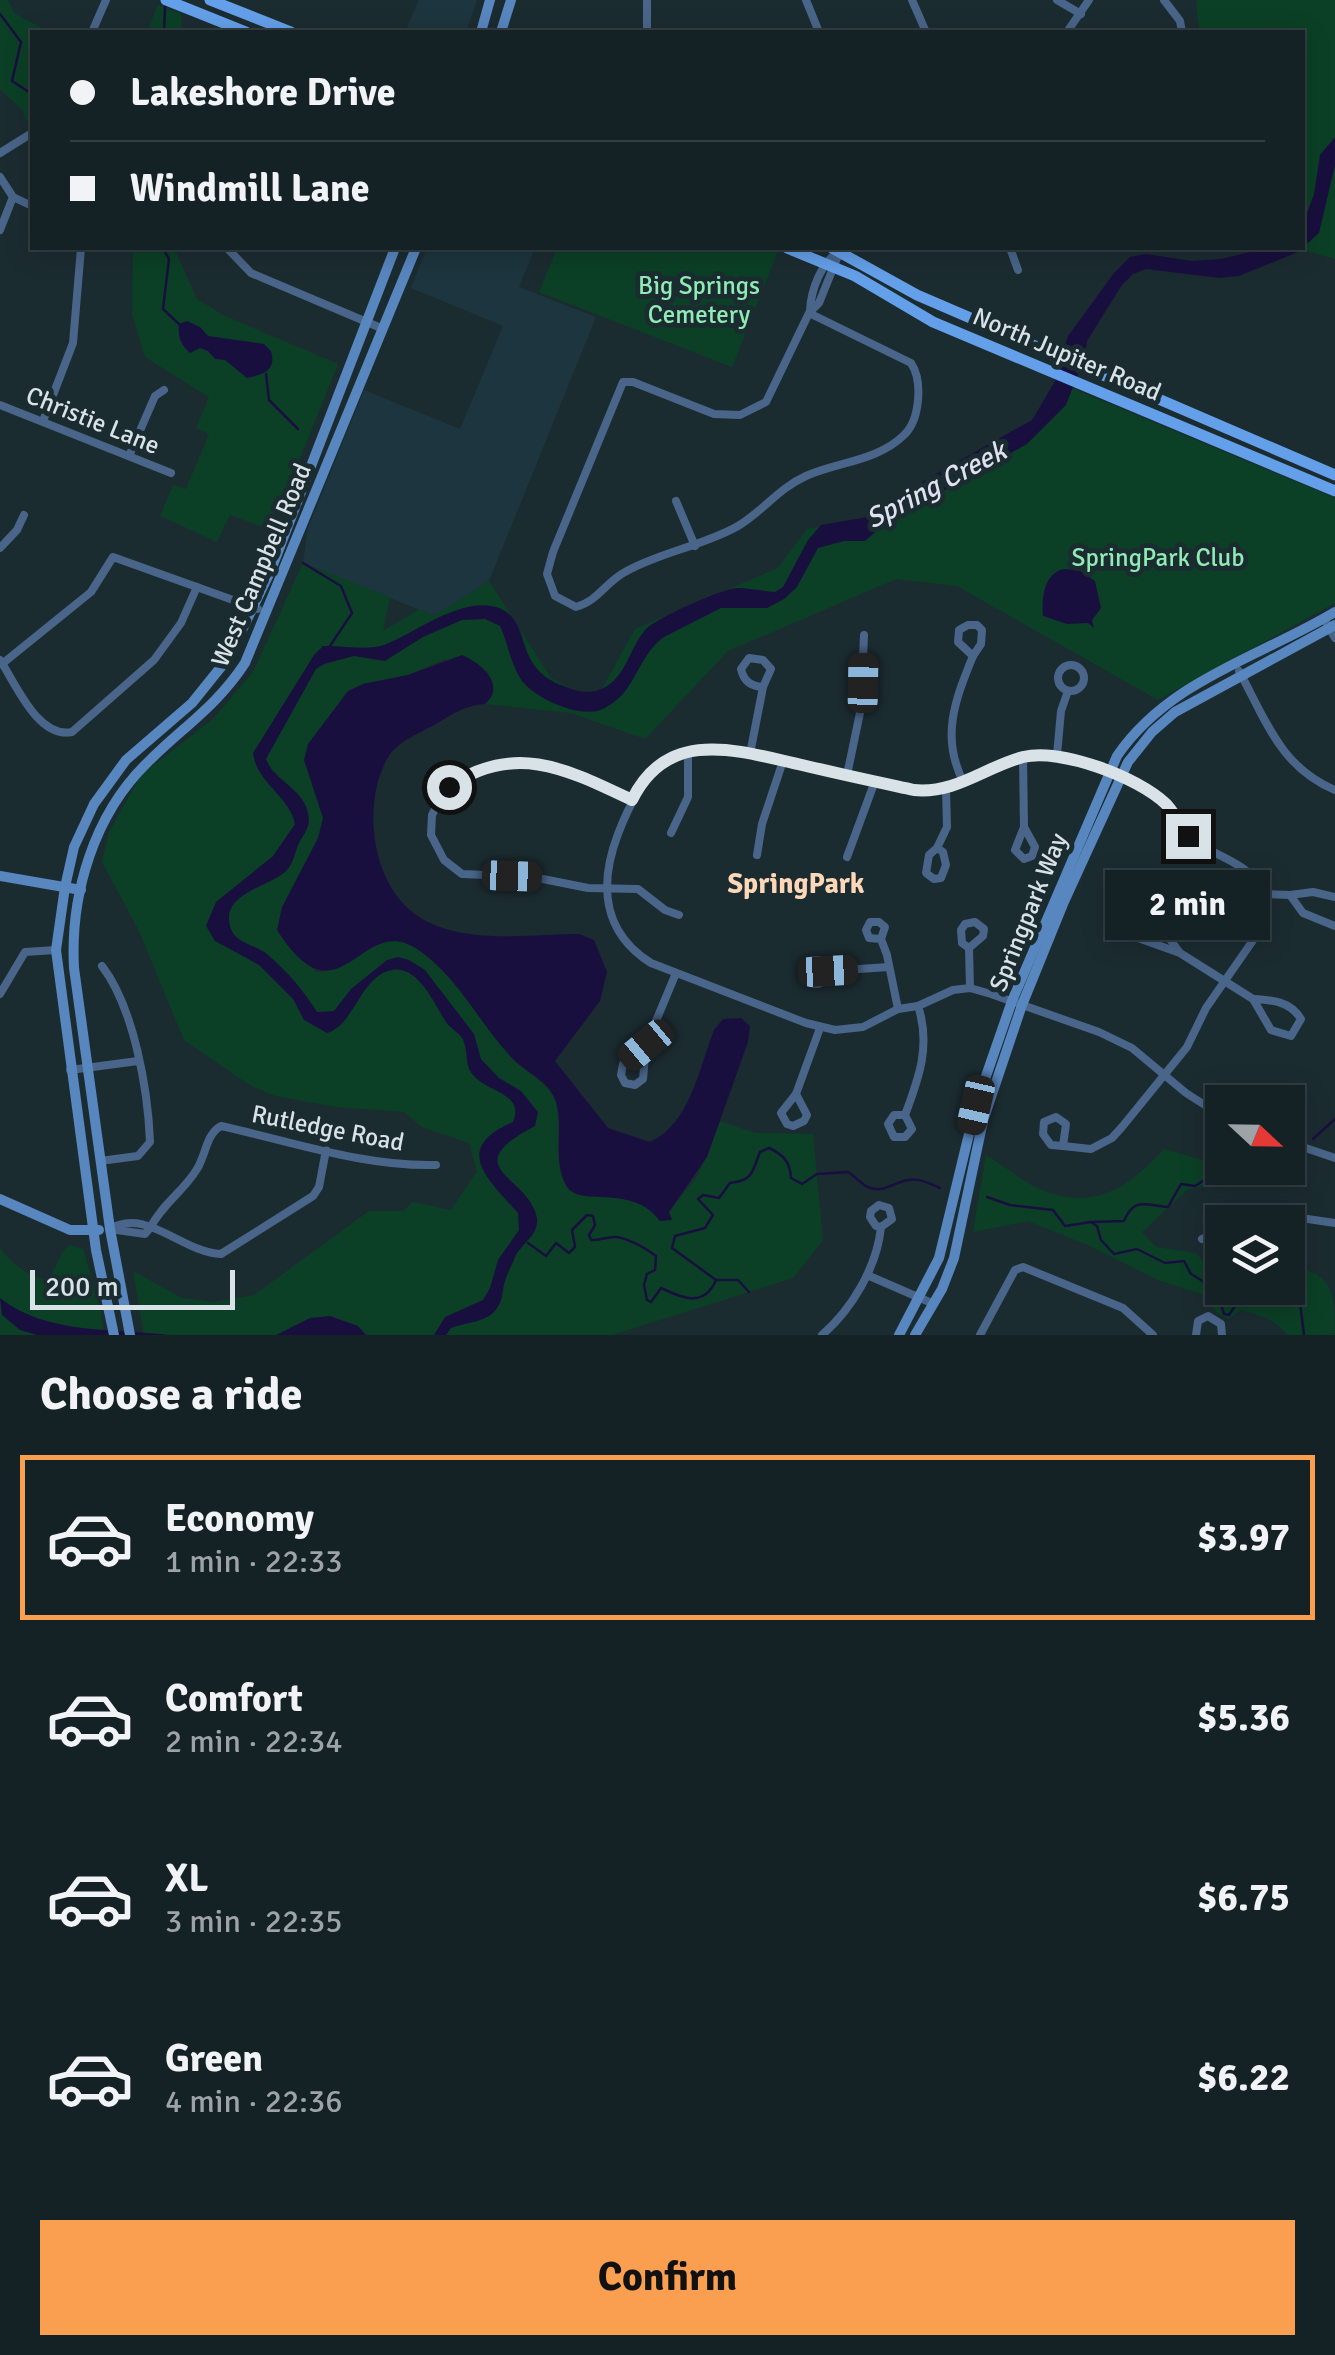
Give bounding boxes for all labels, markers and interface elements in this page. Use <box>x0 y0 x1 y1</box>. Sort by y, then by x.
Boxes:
text: Lakeshore Drive <box>130 69 396 116</box>
text: Windmill Lane <box>130 165 370 212</box>
park label: Big Springs Cemetery <box>638 270 760 330</box>
street label: North Jupiter Road <box>968 300 1166 408</box>
street label: Christie Lane <box>22 379 164 461</box>
water label: Spring Creek <box>860 433 1014 536</box>
street label: West Campbell Road <box>204 459 318 671</box>
park label: SpringPark Club <box>1072 542 1244 573</box>
car <box>847 653 879 713</box>
route start <box>427 765 472 810</box>
route end <box>1166 814 1211 859</box>
street label: Springpark Way <box>982 828 1074 996</box>
car <box>481 860 543 892</box>
district label: SpringPark <box>727 867 865 901</box>
callout: 2 min <box>1106 871 1270 941</box>
text: 2 min <box>1149 885 1226 924</box>
car <box>797 954 859 988</box>
car <box>613 1014 679 1076</box>
car <box>955 1072 997 1138</box>
north arrow <box>1205 1085 1305 1185</box>
map controls <box>1205 1085 1305 1305</box>
street label: Rutledge Road <box>249 1098 407 1158</box>
button: layers <box>1205 1205 1305 1305</box>
scale bar <box>30 1265 235 1310</box>
text: 200 m <box>45 1270 119 1304</box>
text: Choose a ride <box>40 1367 303 1422</box>
icon: car <box>45 1493 135 1583</box>
text: Economy <box>165 1495 314 1542</box>
text: $3.97 <box>1197 1514 1290 1561</box>
text: 1 min · 22:33 <box>165 1542 343 1581</box>
icon: car <box>45 1673 135 1763</box>
text: Comfort <box>165 1675 303 1722</box>
text: $5.36 <box>1197 1694 1290 1741</box>
text: 2 min · 22:34 <box>165 1722 343 1761</box>
icon: car <box>45 1853 135 1943</box>
text: XL <box>165 1855 208 1902</box>
text: $6.75 <box>1197 1874 1290 1921</box>
text: 3 min · 22:35 <box>165 1902 343 1941</box>
icon: car <box>45 2033 135 2123</box>
text: Green <box>165 2035 263 2082</box>
text: $6.22 <box>1197 2054 1290 2101</box>
text: 4 min · 22:36 <box>165 2082 343 2121</box>
button: Confirm <box>40 2220 1295 2335</box>

